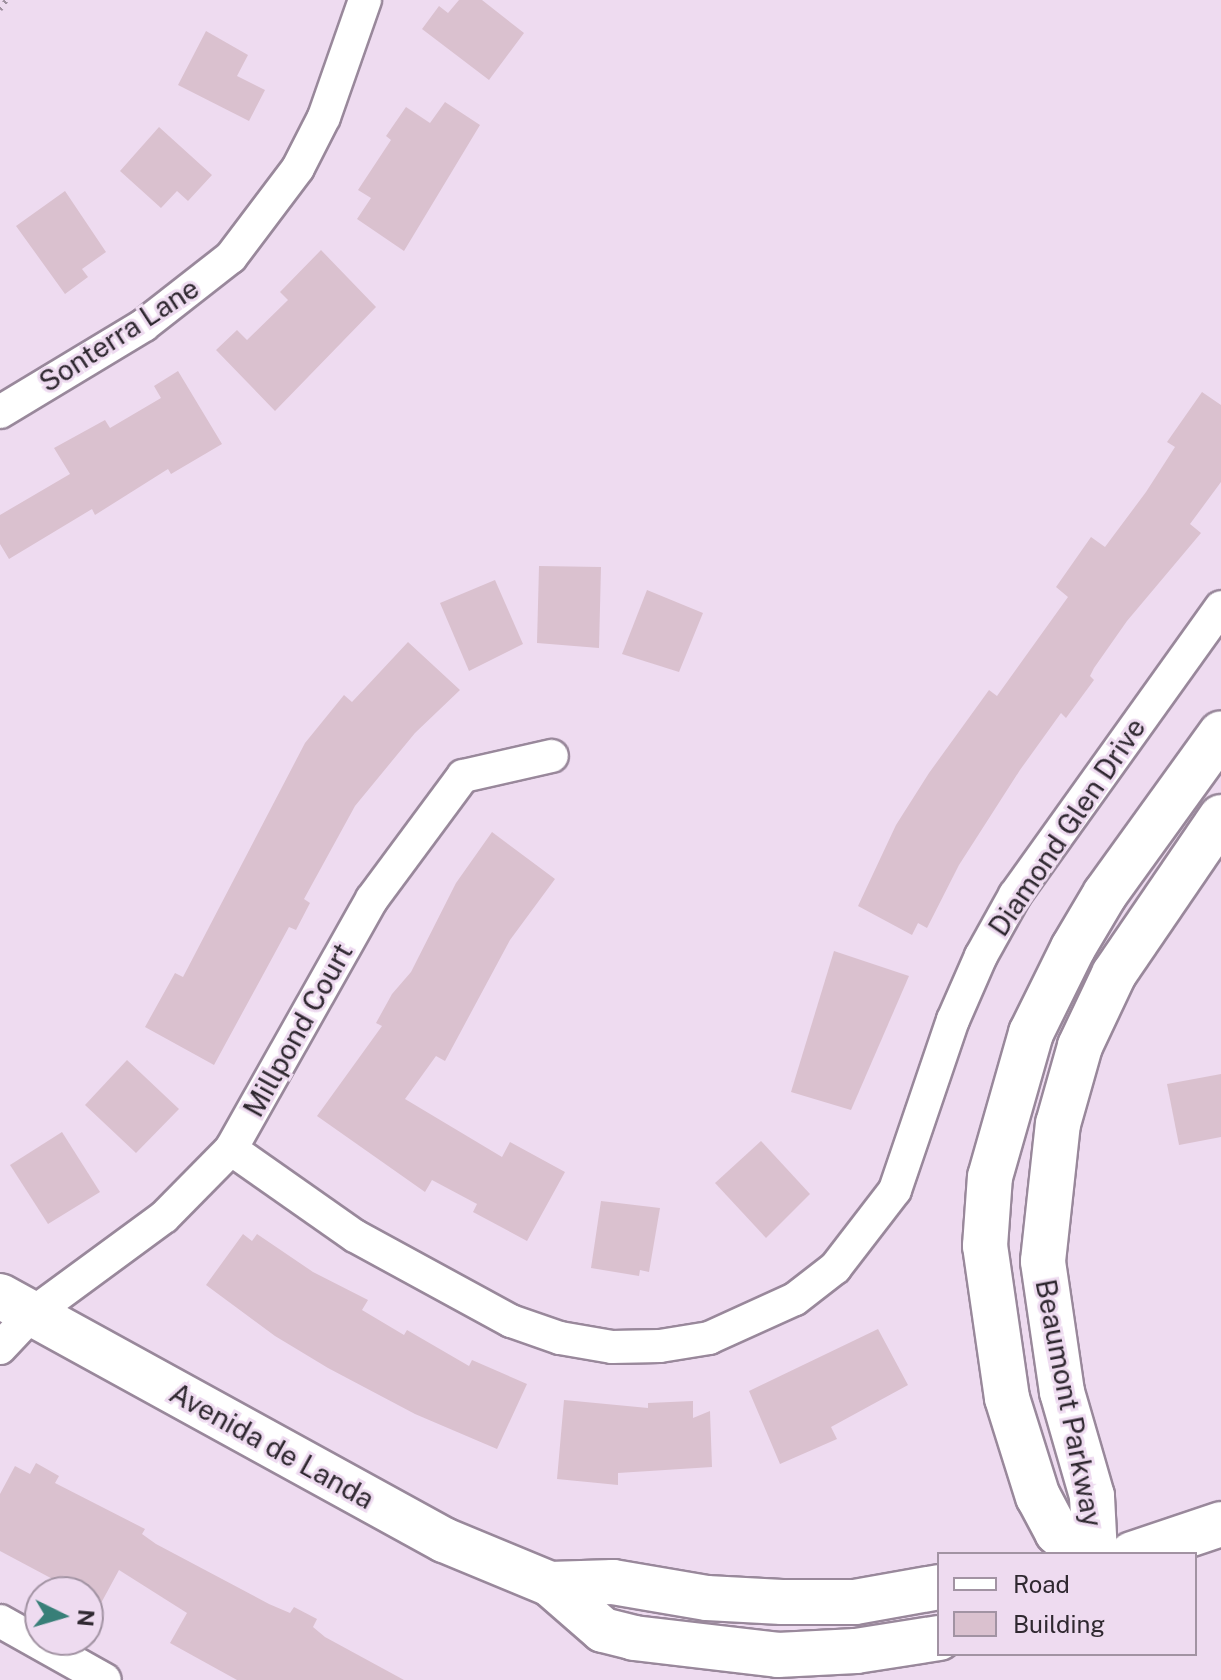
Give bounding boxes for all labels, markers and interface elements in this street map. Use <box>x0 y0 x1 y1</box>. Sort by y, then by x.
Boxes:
street label: Sonterra Lane <box>33 271 205 399</box>
street label: Diamond Glen Drive <box>982 712 1152 942</box>
street label: Millpond Court <box>236 937 360 1123</box>
street label: Beaumont Parkway <box>1029 1276 1109 1530</box>
street label: Avenida de Landa <box>164 1376 380 1516</box>
legend <box>937 1552 1197 1656</box>
text: Road <box>1013 1570 1070 1598</box>
north arrow <box>24 1576 104 1656</box>
text: N <box>72 1608 100 1628</box>
text: Building <box>1013 1610 1105 1638</box>

